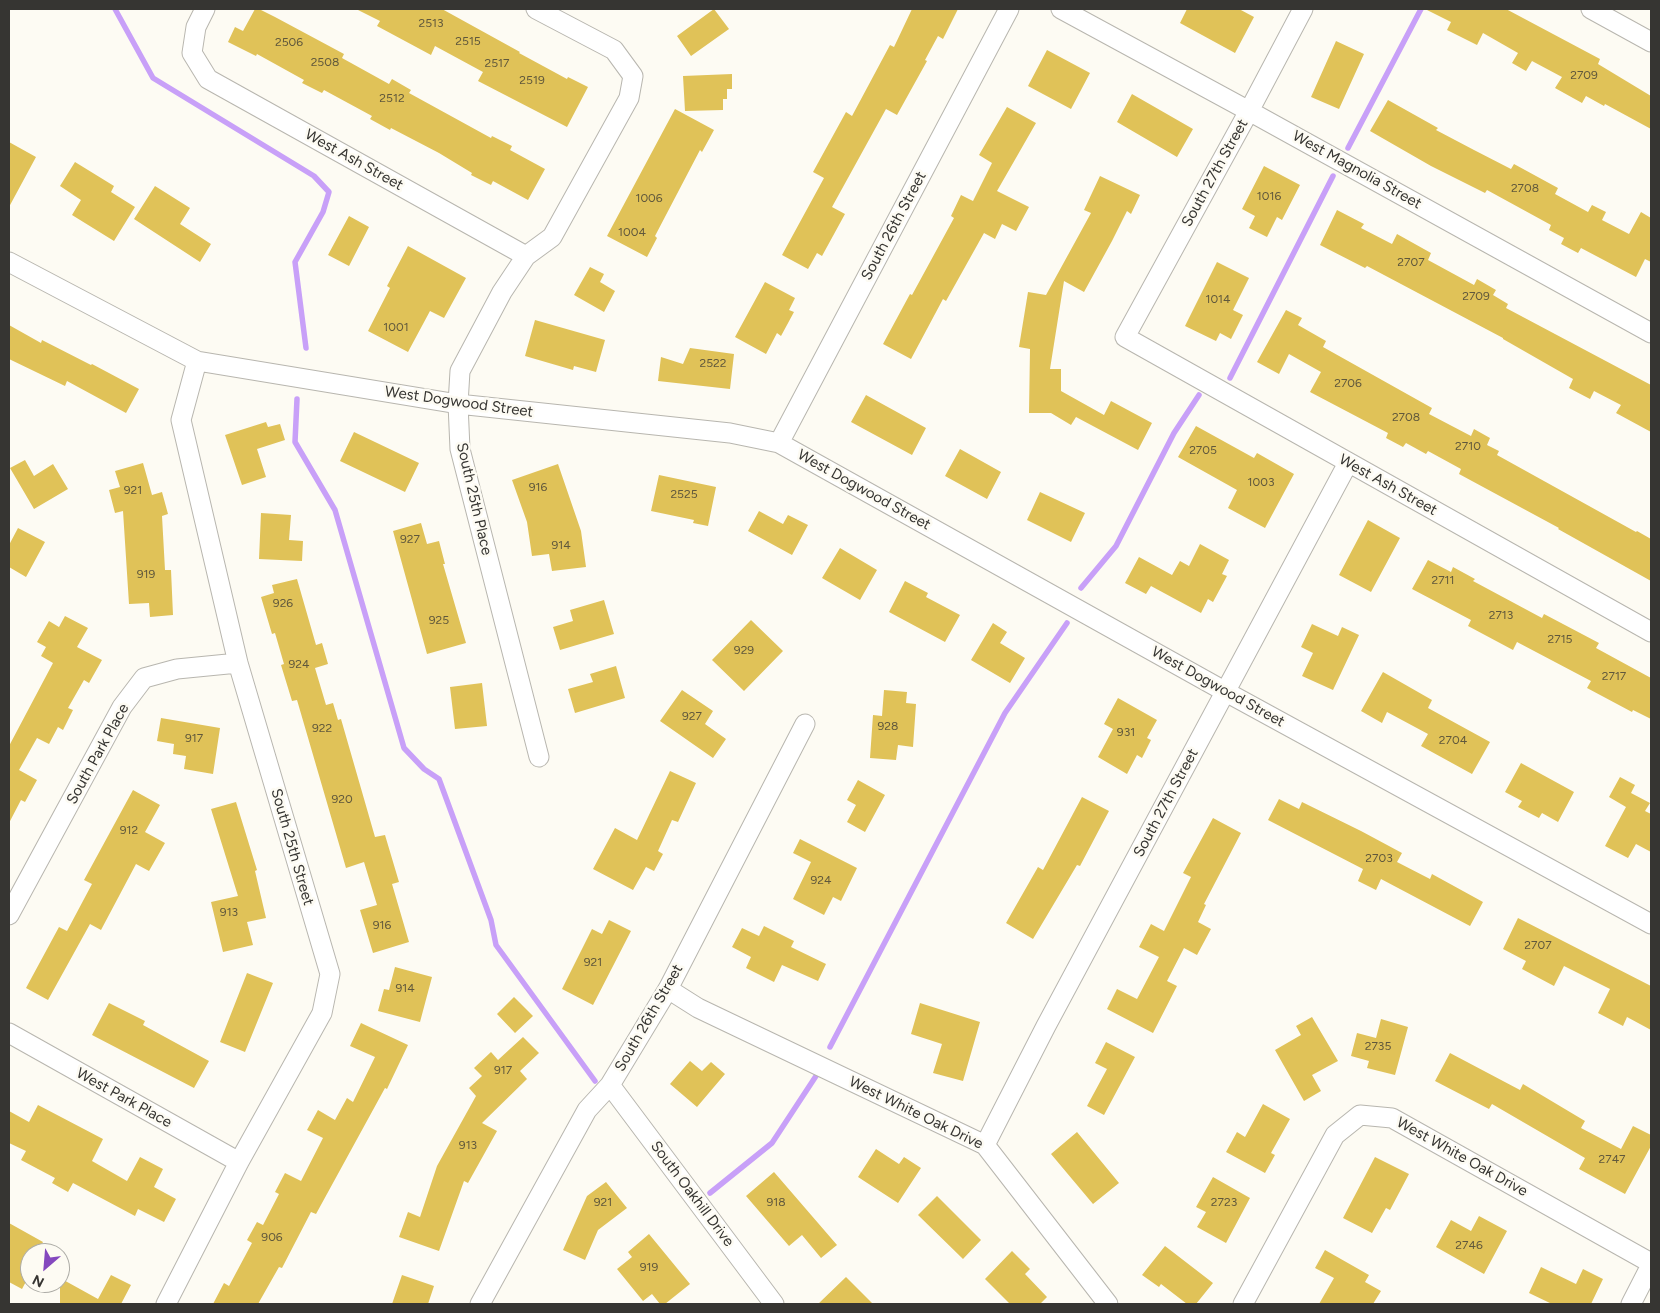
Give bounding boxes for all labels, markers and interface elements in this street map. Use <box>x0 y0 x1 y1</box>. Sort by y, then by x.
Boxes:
house number: 2513 <box>418 16 444 30</box>
house number: 2515 <box>455 34 481 48</box>
house number: 2506 <box>275 35 303 49</box>
house number: 2508 <box>311 55 339 69</box>
house number: 2517 <box>484 56 510 70</box>
house number: 2709 <box>1570 68 1598 82</box>
house number: 2519 <box>519 73 545 87</box>
house number: 2512 <box>379 91 405 105</box>
street label: South 27th Street <box>1178 116 1252 230</box>
street label: West Ash Street <box>302 126 406 194</box>
street label: West Magnolia Street <box>1289 127 1425 213</box>
street label: South 26th Street <box>858 169 930 283</box>
house number: 2708 <box>1511 181 1539 195</box>
house number: 1016 <box>1257 189 1281 203</box>
house number: 1006 <box>635 191 663 205</box>
house number: 1004 <box>618 225 646 239</box>
house number: 2707 <box>1397 255 1425 269</box>
house number: 2709 <box>1462 289 1490 303</box>
house number: 1014 <box>1205 292 1231 306</box>
house number: 1001 <box>383 320 409 334</box>
house number: 2522 <box>699 356 727 370</box>
house number: 2706 <box>1334 376 1362 390</box>
street label: West Dogwood Street <box>384 383 534 421</box>
house number: 2708 <box>1392 410 1420 424</box>
house number: 2710 <box>1455 439 1481 453</box>
street label: South 25th Place <box>452 441 496 557</box>
house number: 2705 <box>1189 443 1217 457</box>
street label: West Dogwood Street <box>794 446 934 534</box>
street label: West Ash Street <box>1336 451 1440 519</box>
house number: 1003 <box>1248 475 1274 489</box>
house number: 916 <box>529 480 547 494</box>
house number: 921 <box>124 483 142 497</box>
house number: 2525 <box>670 487 698 501</box>
house number: 927 <box>400 532 420 546</box>
house number: 914 <box>551 538 571 552</box>
house number: 919 <box>137 567 155 581</box>
house number: 2711 <box>1431 573 1455 587</box>
house number: 926 <box>273 596 293 610</box>
house number: 2713 <box>1489 608 1513 622</box>
house number: 925 <box>429 613 449 627</box>
house number: 2715 <box>1547 632 1573 646</box>
house number: 929 <box>734 643 754 657</box>
street label: West Dogwood Street <box>1148 643 1288 731</box>
house number: 924 <box>289 657 309 671</box>
house number: 2717 <box>1602 669 1626 683</box>
street label: South Park Place <box>63 701 133 807</box>
house number: 927 <box>682 709 702 723</box>
house number: 928 <box>878 719 898 733</box>
house number: 922 <box>312 721 332 735</box>
house number: 931 <box>1117 725 1135 739</box>
house number: 917 <box>185 731 203 745</box>
house number: 2704 <box>1439 733 1467 747</box>
street label: South 27th Street <box>1130 746 1202 860</box>
street label: South 25th Street <box>267 786 317 908</box>
house number: 920 <box>331 792 353 806</box>
house number: 912 <box>120 823 138 837</box>
house number: 2703 <box>1365 851 1393 865</box>
house number: 924 <box>811 873 831 887</box>
house number: 913 <box>220 905 238 919</box>
house number: 916 <box>373 918 391 932</box>
house number: 2707 <box>1524 938 1552 952</box>
house number: 921 <box>584 955 602 969</box>
street label: South 26th Street <box>611 961 687 1075</box>
house number: 914 <box>395 981 415 995</box>
house number: 2735 <box>1365 1039 1391 1053</box>
house number: 917 <box>494 1063 512 1077</box>
street label: West Park Place <box>73 1064 175 1132</box>
street label: West White Oak Drive <box>846 1073 986 1153</box>
street label: West White Oak Drive <box>1393 1113 1531 1201</box>
house number: 913 <box>459 1138 477 1152</box>
street label: South Oakhill Drive <box>646 1138 738 1250</box>
house number: 2747 <box>1598 1152 1626 1166</box>
house number: 921 <box>594 1195 612 1209</box>
house number: 918 <box>766 1195 786 1209</box>
house number: 2723 <box>1211 1195 1237 1209</box>
house number: 906 <box>261 1230 283 1244</box>
house number: 2746 <box>1455 1238 1483 1252</box>
north arrow <box>20 1243 70 1293</box>
house number: 919 <box>640 1260 658 1274</box>
text: N <box>30 1271 47 1291</box>

